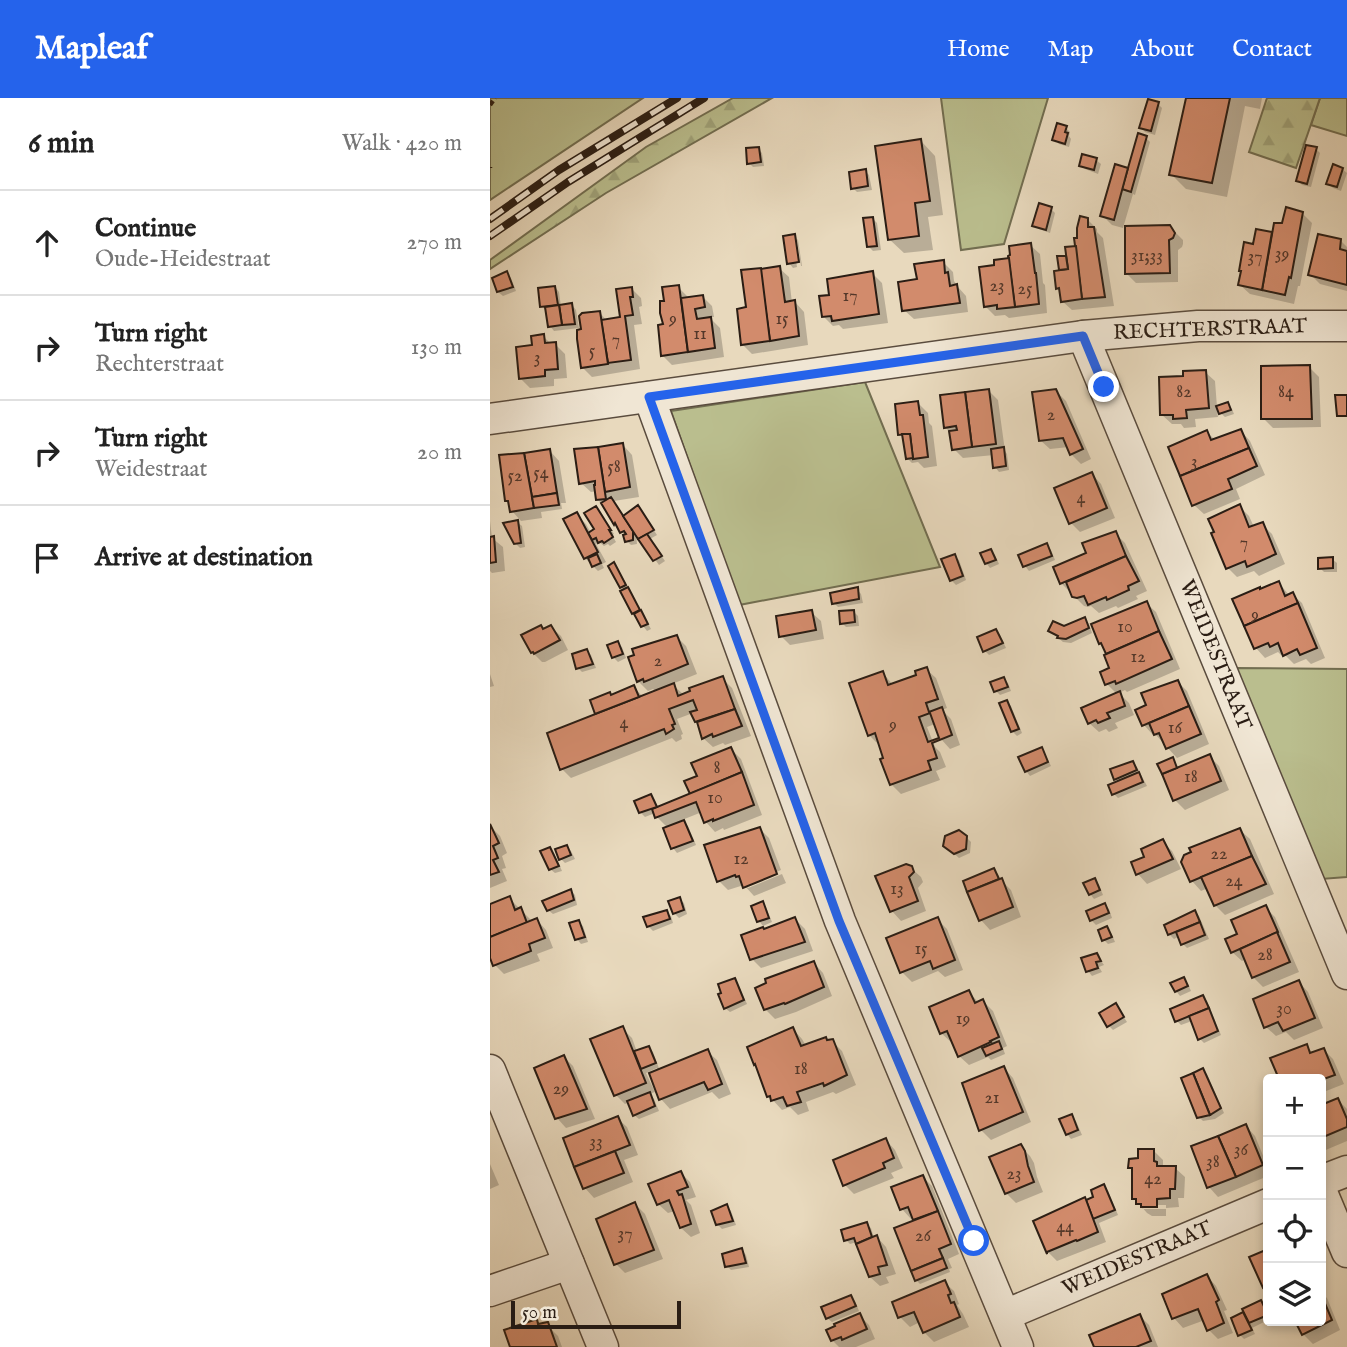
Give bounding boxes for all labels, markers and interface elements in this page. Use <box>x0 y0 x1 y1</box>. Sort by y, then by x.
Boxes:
text: Mapleaf <box>35 28 148 70</box>
text: Home <box>947 34 1010 65</box>
text: Map <box>1048 34 1094 65</box>
text: About <box>1132 34 1194 65</box>
text: Contact <box>1232 34 1312 65</box>
text: 6 min <box>28 125 94 163</box>
text: Walk · 420 m <box>342 129 462 158</box>
text: Continue <box>95 212 196 245</box>
icon: ahead <box>28 224 66 262</box>
text: 270 m <box>407 228 462 257</box>
house number: 39 <box>1275 243 1289 266</box>
text: Oude-Heidestraat <box>95 245 271 274</box>
house number: 31;33 <box>1131 245 1163 268</box>
house number: 37 <box>1247 246 1263 269</box>
house number: 23 <box>989 275 1005 298</box>
house number: 25 <box>1018 278 1033 301</box>
house number: 17 <box>842 285 858 308</box>
house number: 9 <box>668 308 677 331</box>
house number: 15 <box>775 308 789 331</box>
street label: RECHTERSTRAAT <box>1112 313 1308 347</box>
text: Turn right <box>95 317 208 350</box>
house number: 11 <box>693 323 707 346</box>
icon: right <box>28 329 66 367</box>
house number: 7 <box>612 329 620 352</box>
text: 130 m <box>411 333 462 362</box>
house number: 5 <box>589 340 596 363</box>
house number: 3 <box>534 347 540 370</box>
text: Rechterstraat <box>95 350 224 379</box>
route end <box>1088 371 1119 402</box>
house number: 82 <box>1176 381 1192 404</box>
house number: 84 <box>1278 381 1294 404</box>
house number: 2 <box>1047 404 1055 427</box>
text: Turn right <box>95 422 208 455</box>
icon: right <box>28 434 66 472</box>
text: 20 m <box>417 438 462 467</box>
house number: 3 <box>1191 451 1197 474</box>
text: Weidestraat <box>95 455 207 484</box>
house number: 58 <box>607 456 621 479</box>
house number: 54 <box>533 462 549 485</box>
house number: 52 <box>508 465 522 488</box>
house number: 4 <box>1077 487 1086 510</box>
house number: 7 <box>1240 532 1248 555</box>
icon: arrive <box>28 539 66 577</box>
text: Arrive at destination <box>95 541 313 574</box>
street label: WEIDESTRAAT <box>1173 576 1258 735</box>
house number: 9 <box>1250 604 1259 627</box>
house number: 10 <box>1117 616 1133 639</box>
house number: 12 <box>1130 646 1146 669</box>
house number: 2 <box>654 650 662 673</box>
house number: 4 <box>620 712 629 735</box>
house number: 9 <box>888 714 897 737</box>
house number: 16 <box>1168 717 1183 740</box>
house number: 8 <box>713 757 721 780</box>
house number: 18 <box>1184 766 1198 789</box>
house number: 10 <box>707 787 723 810</box>
house number: 22 <box>1211 843 1227 866</box>
house number: 12 <box>733 848 749 871</box>
house number: 24 <box>1225 870 1243 893</box>
house number: 13 <box>890 878 904 901</box>
house number: 15 <box>914 938 928 961</box>
house number: 28 <box>1257 944 1273 967</box>
house number: 30 <box>1276 998 1292 1021</box>
house number: 19 <box>956 1008 970 1031</box>
house number: 18 <box>794 1058 808 1081</box>
map controls <box>1263 1074 1326 1326</box>
button: + <box>1263 1074 1326 1137</box>
house number: 29 <box>553 1078 569 1101</box>
house number: 21 <box>984 1087 1000 1110</box>
house number: 33 <box>589 1131 603 1154</box>
button: − <box>1263 1137 1326 1200</box>
house number: 36 <box>1234 1139 1249 1162</box>
house number: 38 <box>1206 1151 1220 1174</box>
house number: 23 <box>1006 1163 1022 1186</box>
house number: 42 <box>1144 1168 1162 1191</box>
button: locate <box>1263 1200 1326 1263</box>
street label: WEIDESTRAAT <box>1058 1215 1216 1303</box>
house number: 44 <box>1056 1216 1074 1239</box>
house number: 37 <box>617 1223 633 1246</box>
house number: 26 <box>915 1225 931 1248</box>
route start <box>958 1225 989 1256</box>
button: layers <box>1263 1263 1326 1326</box>
scale bar <box>511 1298 681 1330</box>
text: 50 m <box>522 1301 557 1325</box>

